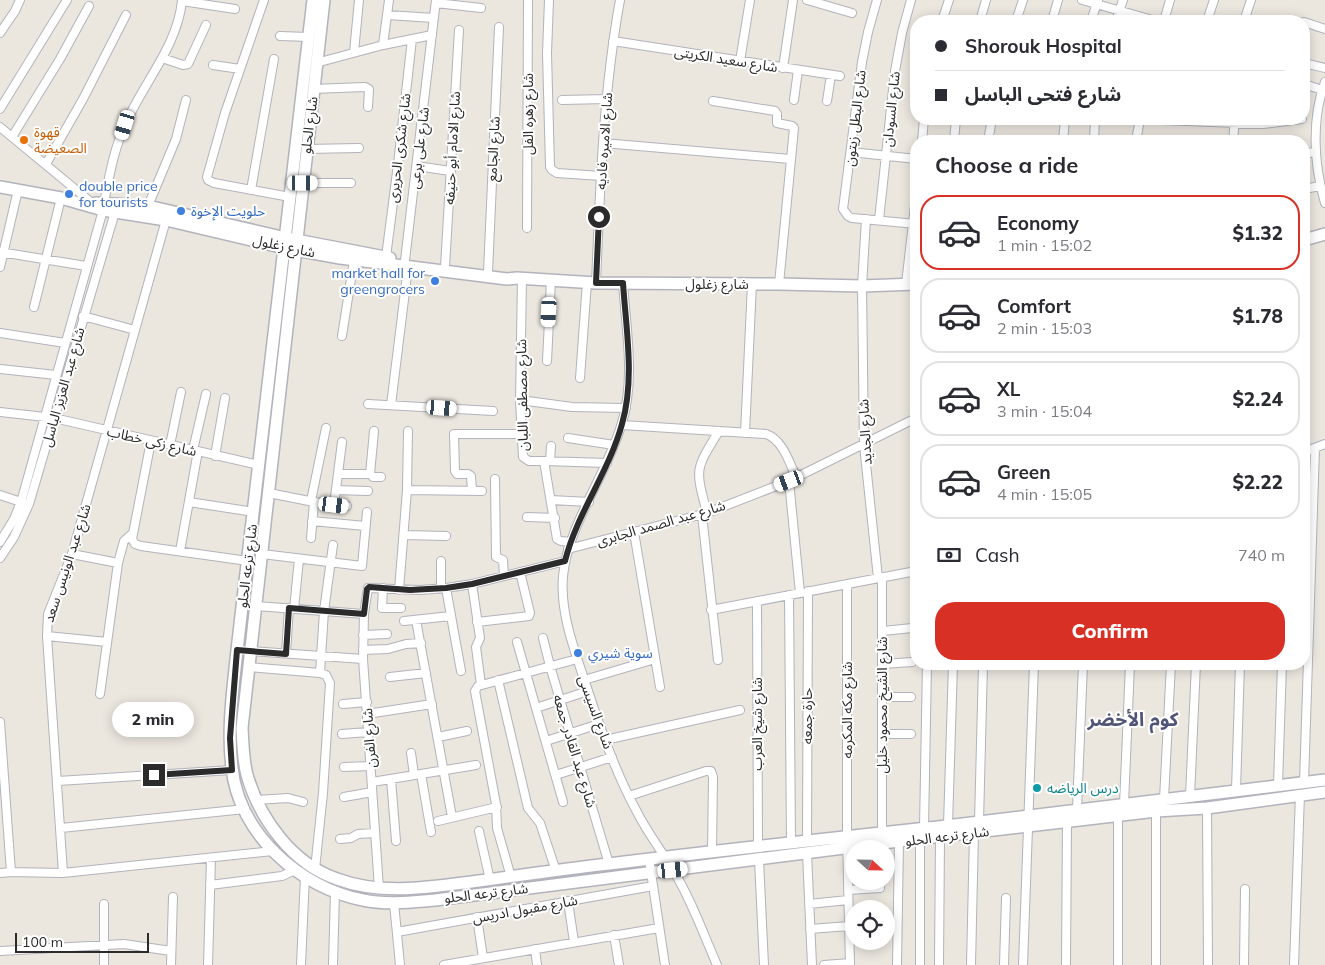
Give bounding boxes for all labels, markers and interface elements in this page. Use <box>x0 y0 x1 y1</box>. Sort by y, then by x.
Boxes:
text: Shorouk Hospital <box>965 34 1122 58</box>
street label: شارع سعيد الكريتى <box>673 42 779 78</box>
street label: شارع البطل زيتون <box>840 69 872 167</box>
street label: شارع السودان <box>878 70 906 148</box>
street label: شارع زهره الفل <box>519 73 539 155</box>
text: شارع فتحى الباسل <box>965 82 1121 106</box>
street label: شارع الامام أبو حنيفه <box>440 91 466 205</box>
street label: شارع شكرى الحريرى <box>383 92 417 204</box>
street label: شارع الاميره فاديه <box>592 92 618 190</box>
street label: شارع الحلو <box>297 95 323 155</box>
street label: شارع على برعى <box>405 106 435 190</box>
car <box>113 108 136 142</box>
street label: شارع الجامع <box>482 116 506 182</box>
place label: قهوة الصعيضة <box>34 123 87 157</box>
marker: قهوة الصعيضة <box>18 134 30 146</box>
text: Choose a ride <box>935 151 1078 179</box>
car <box>288 176 318 191</box>
place label: double price for tourists <box>79 177 158 211</box>
marker: double price for tourists <box>63 188 75 200</box>
place label: حلويت الإخوة <box>191 202 265 221</box>
marker: حلويت الإخوة <box>175 205 187 217</box>
route start <box>588 206 610 228</box>
icon: car <box>937 210 982 255</box>
text: Economy <box>997 211 1079 235</box>
text: $1.32 <box>1232 221 1283 245</box>
street label: شارع زغلول <box>251 231 317 263</box>
text: 1 min · 15:02 <box>997 235 1092 255</box>
place label: market hall for greengrocers <box>331 264 426 298</box>
marker: market hall for greengrocers <box>429 275 441 287</box>
street label: شارع زغلول <box>685 275 749 295</box>
icon: car <box>937 293 982 338</box>
text: Comfort <box>997 294 1071 318</box>
car <box>540 297 557 327</box>
text: $1.78 <box>1232 304 1283 328</box>
text: 2 min · 15:03 <box>997 318 1092 338</box>
street label: شارع عبد العزيز الباسل <box>37 325 91 449</box>
street label: شارع مصطفى اللبان <box>512 339 534 451</box>
icon: car <box>937 376 982 421</box>
text: XL <box>997 377 1020 401</box>
text: $2.24 <box>1232 387 1283 411</box>
street label: شارع الجديد <box>854 398 878 465</box>
car <box>426 399 457 417</box>
text: 3 min · 15:04 <box>997 401 1092 421</box>
street label: شارع زكى خطاب <box>105 422 199 462</box>
icon: car <box>937 459 982 504</box>
text: Green <box>997 460 1051 484</box>
car <box>772 469 805 493</box>
text: $2.22 <box>1232 470 1283 494</box>
text: 4 min · 15:05 <box>997 484 1092 504</box>
car <box>318 496 349 514</box>
street label: شارع عبد الصمد الجابرى <box>594 496 728 552</box>
street label: شارع عبد الونيس سعد <box>39 501 97 625</box>
street label: شارع ترعه الحلو <box>233 523 263 609</box>
icon: cash <box>935 541 963 569</box>
text: Cash <box>975 543 1020 567</box>
text: 740 m <box>1238 545 1285 565</box>
button: Confirm <box>935 602 1285 660</box>
street label: شارع الشيخ محمود خليل <box>873 636 893 773</box>
place label: سوية شيري <box>588 644 653 664</box>
marker: سوية شيري <box>572 647 584 659</box>
street label: شارع مكه المكرمه <box>838 661 858 759</box>
street label: شارع السيسى <box>572 673 618 752</box>
street label: شارع شيخ العرب <box>748 677 768 771</box>
street label: حارة جمعه <box>798 688 816 744</box>
street label: شارع عبد القادر جمعه <box>547 692 601 811</box>
callout: 2 min <box>113 702 195 738</box>
street label: شارع الفرن <box>358 707 382 769</box>
district label: كوم الأخضر <box>1087 707 1179 734</box>
text: 2 min <box>132 709 174 729</box>
route end <box>143 764 165 786</box>
place label: درس الرياضه <box>1047 779 1119 797</box>
marker: درس الرياضه <box>1031 782 1043 794</box>
street label: شارع ترعه الحلو <box>904 822 990 852</box>
north arrow <box>845 840 895 890</box>
map controls <box>845 840 895 950</box>
car <box>657 861 688 879</box>
street label: شارع ترعه الحلو <box>443 879 529 909</box>
street label: شارع مقبول ادريس <box>471 891 579 929</box>
button: locate <box>845 900 895 950</box>
scale bar <box>15 930 149 953</box>
text: 100 m <box>22 933 63 951</box>

